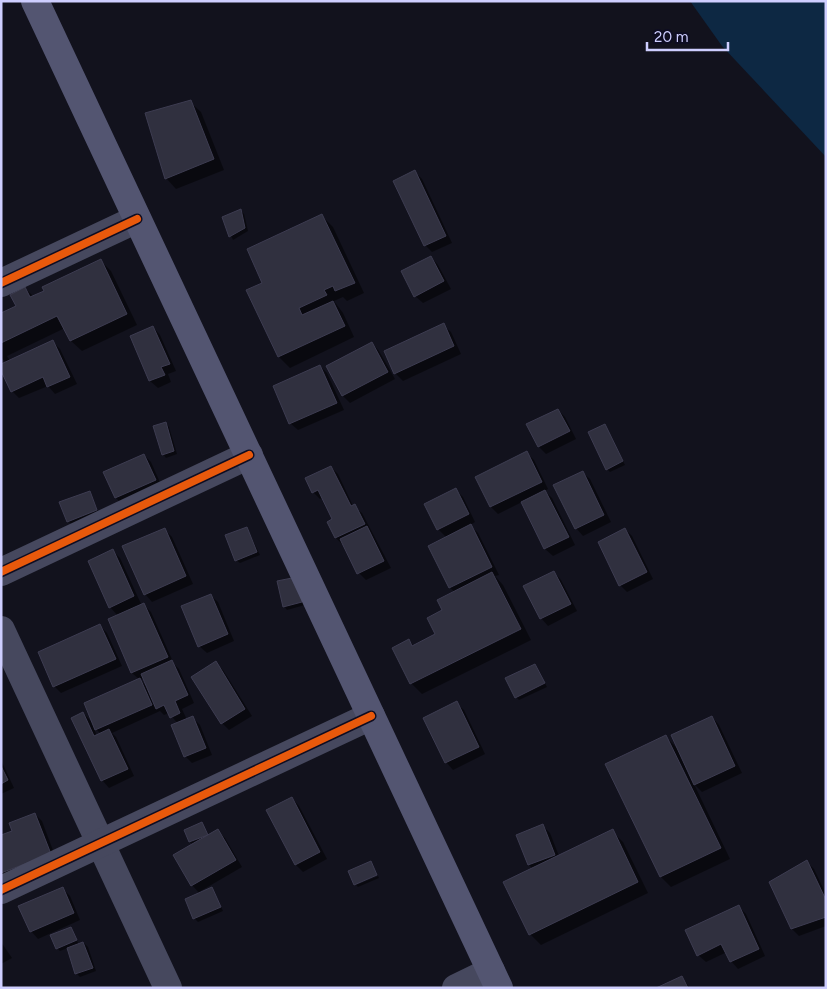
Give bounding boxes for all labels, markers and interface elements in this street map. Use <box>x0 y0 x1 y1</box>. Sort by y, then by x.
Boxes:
scale bar <box>647 20 728 52</box>
text: 20 m <box>654 28 688 46</box>

